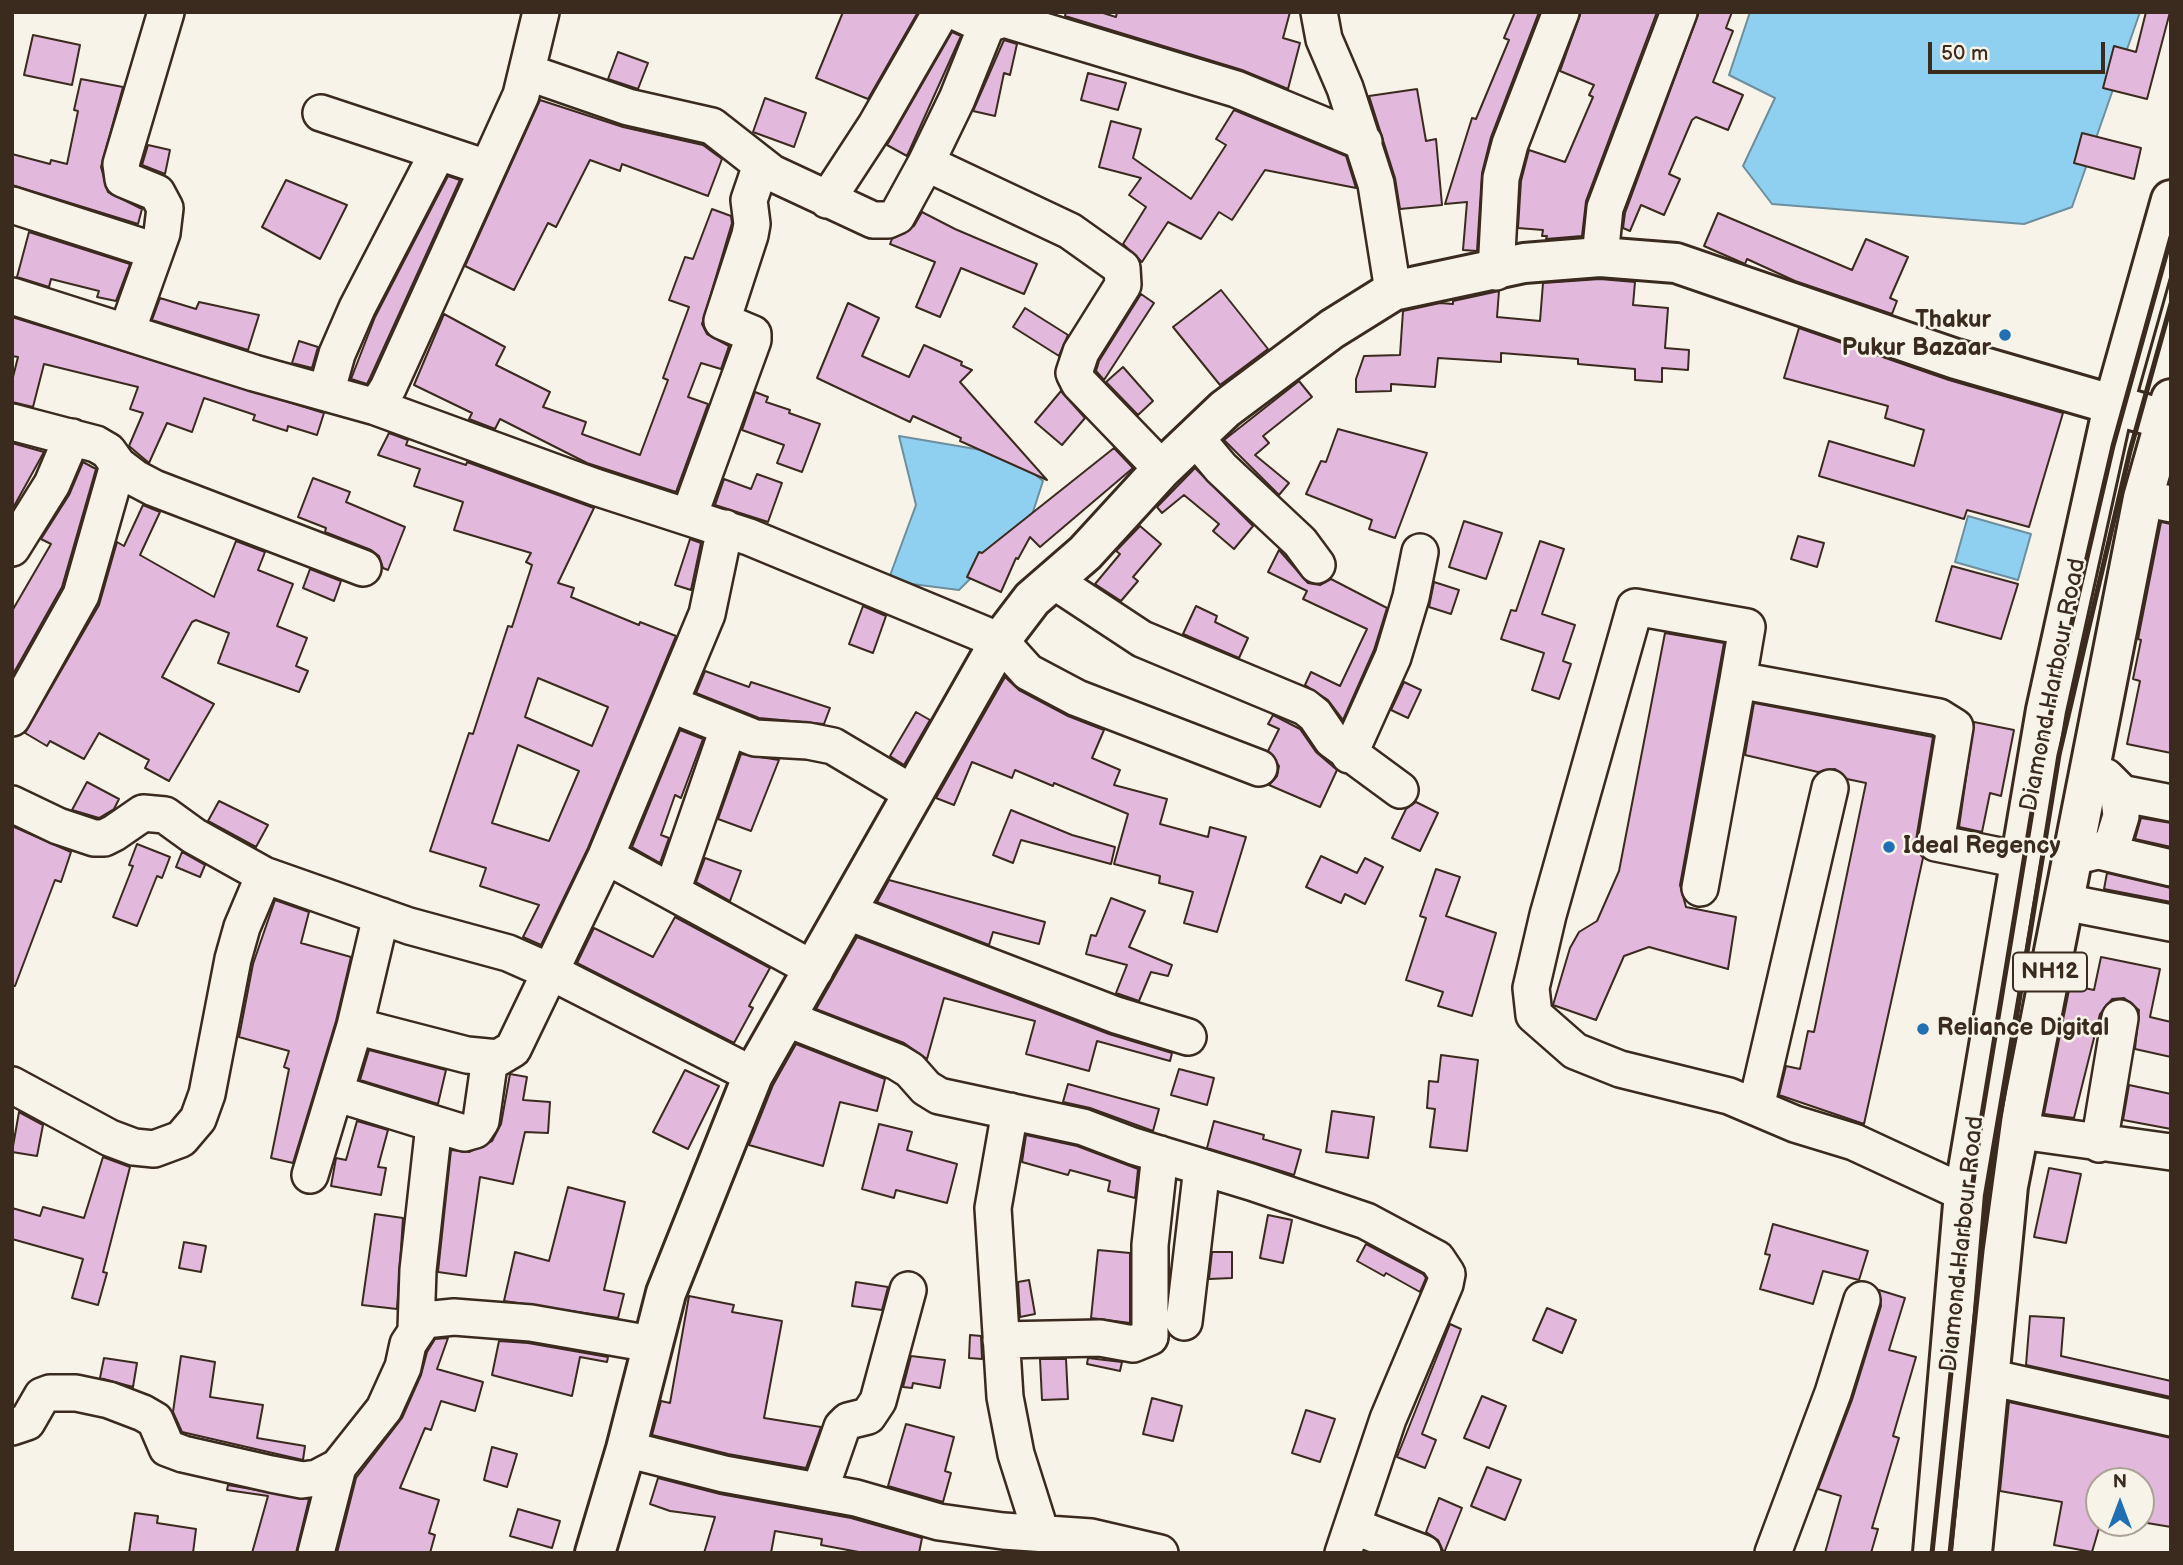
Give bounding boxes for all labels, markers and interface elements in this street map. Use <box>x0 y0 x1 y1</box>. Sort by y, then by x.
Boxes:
scale bar <box>1931 28 2108 72</box>
text: 50 m <box>1941 41 1988 66</box>
place label: Thakur Pukur Bazaar <box>1842 307 1991 363</box>
marker: Thakur Pukur Bazaar <box>1997 327 2013 343</box>
street label: Diamond Harbour Road <box>2015 556 2093 814</box>
place label: Ideal Regency <box>1903 833 2060 861</box>
marker: Ideal Regency <box>1881 839 1897 855</box>
road number: NH12 <box>2013 953 2087 992</box>
place label: Reliance Digital <box>1937 1015 2109 1043</box>
marker: Reliance Digital <box>1915 1021 1931 1037</box>
street label: Diamond Harbour Road <box>1935 1115 1991 1373</box>
north arrow <box>2085 1467 2155 1537</box>
text: N <box>2113 1471 2127 1494</box>

